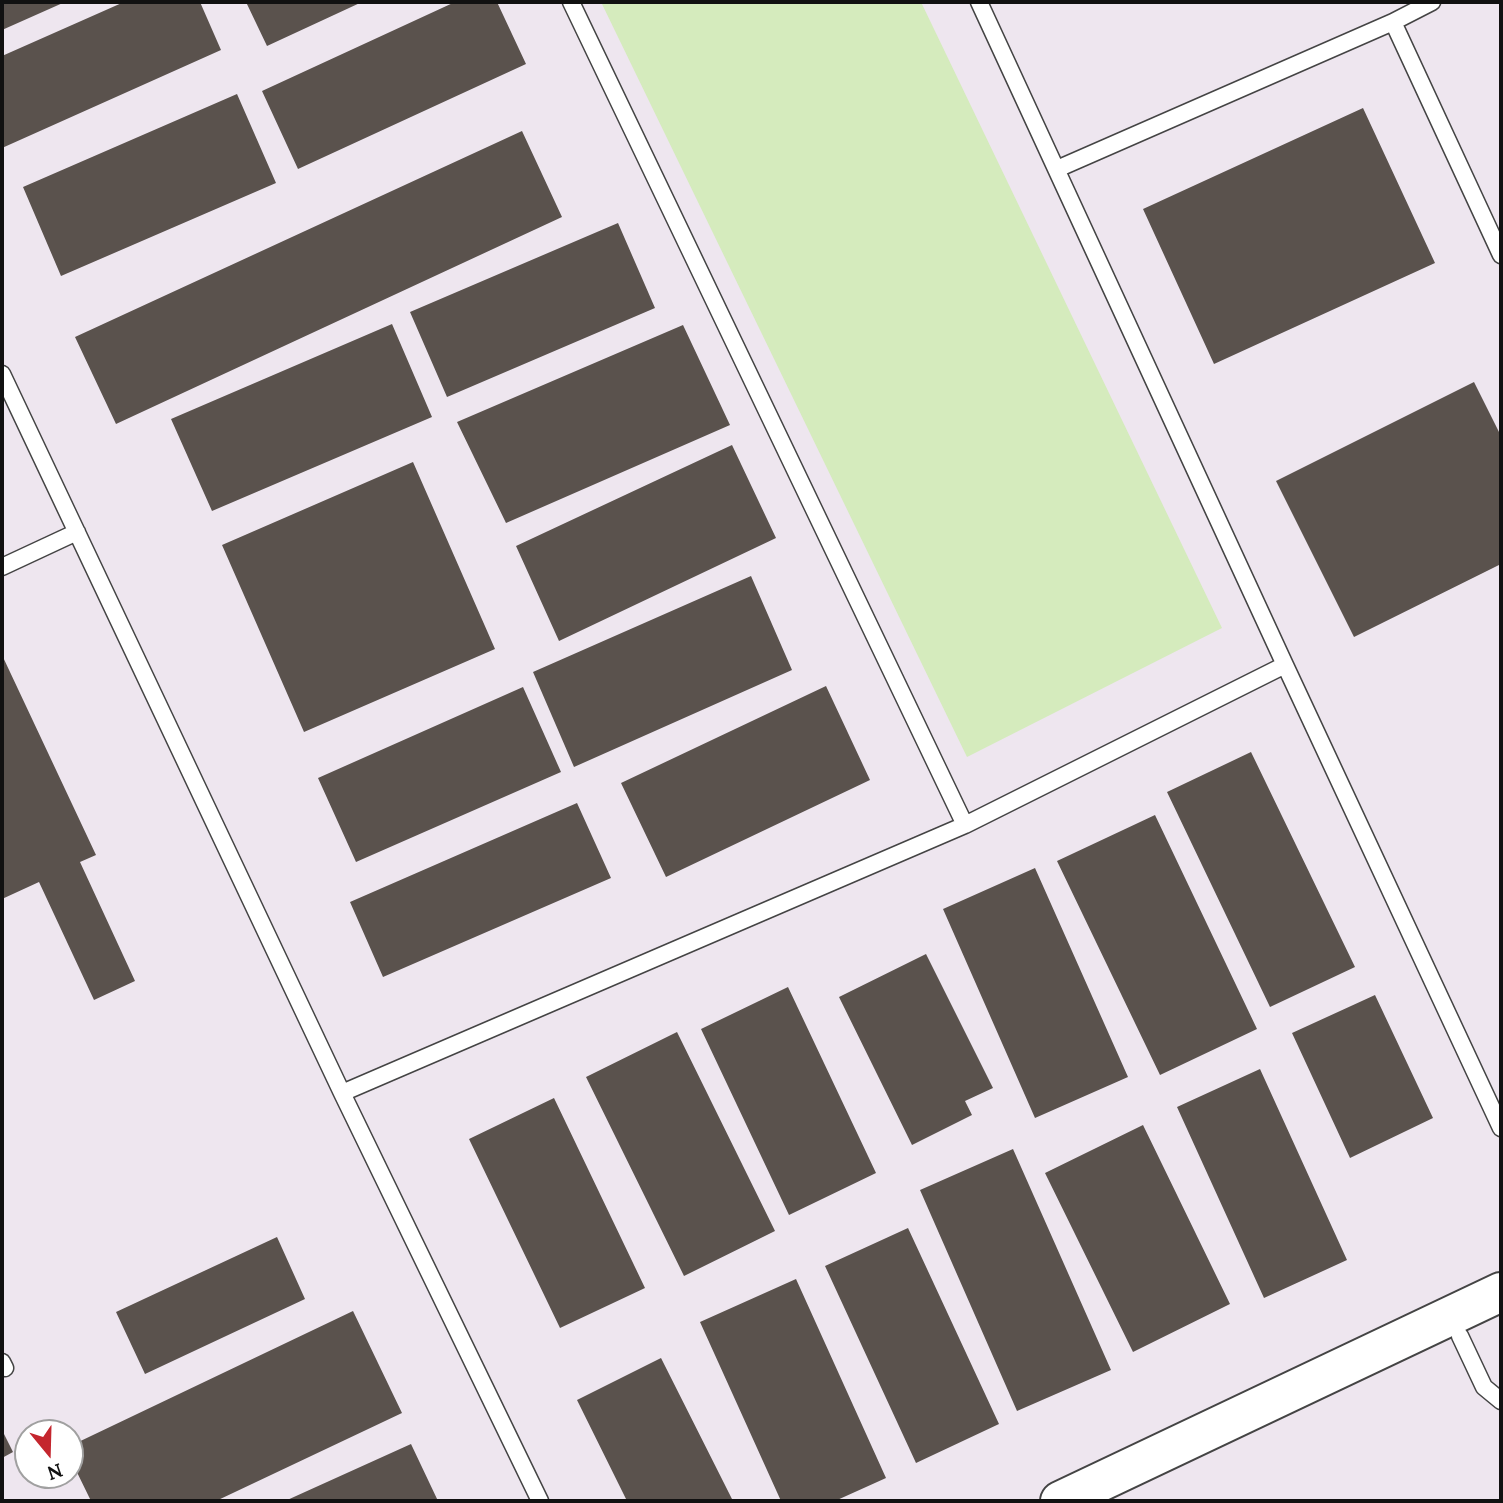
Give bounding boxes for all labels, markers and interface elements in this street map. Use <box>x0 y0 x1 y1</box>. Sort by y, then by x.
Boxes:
north arrow <box>14 1419 84 1489</box>
text: N <box>44 1458 66 1486</box>

